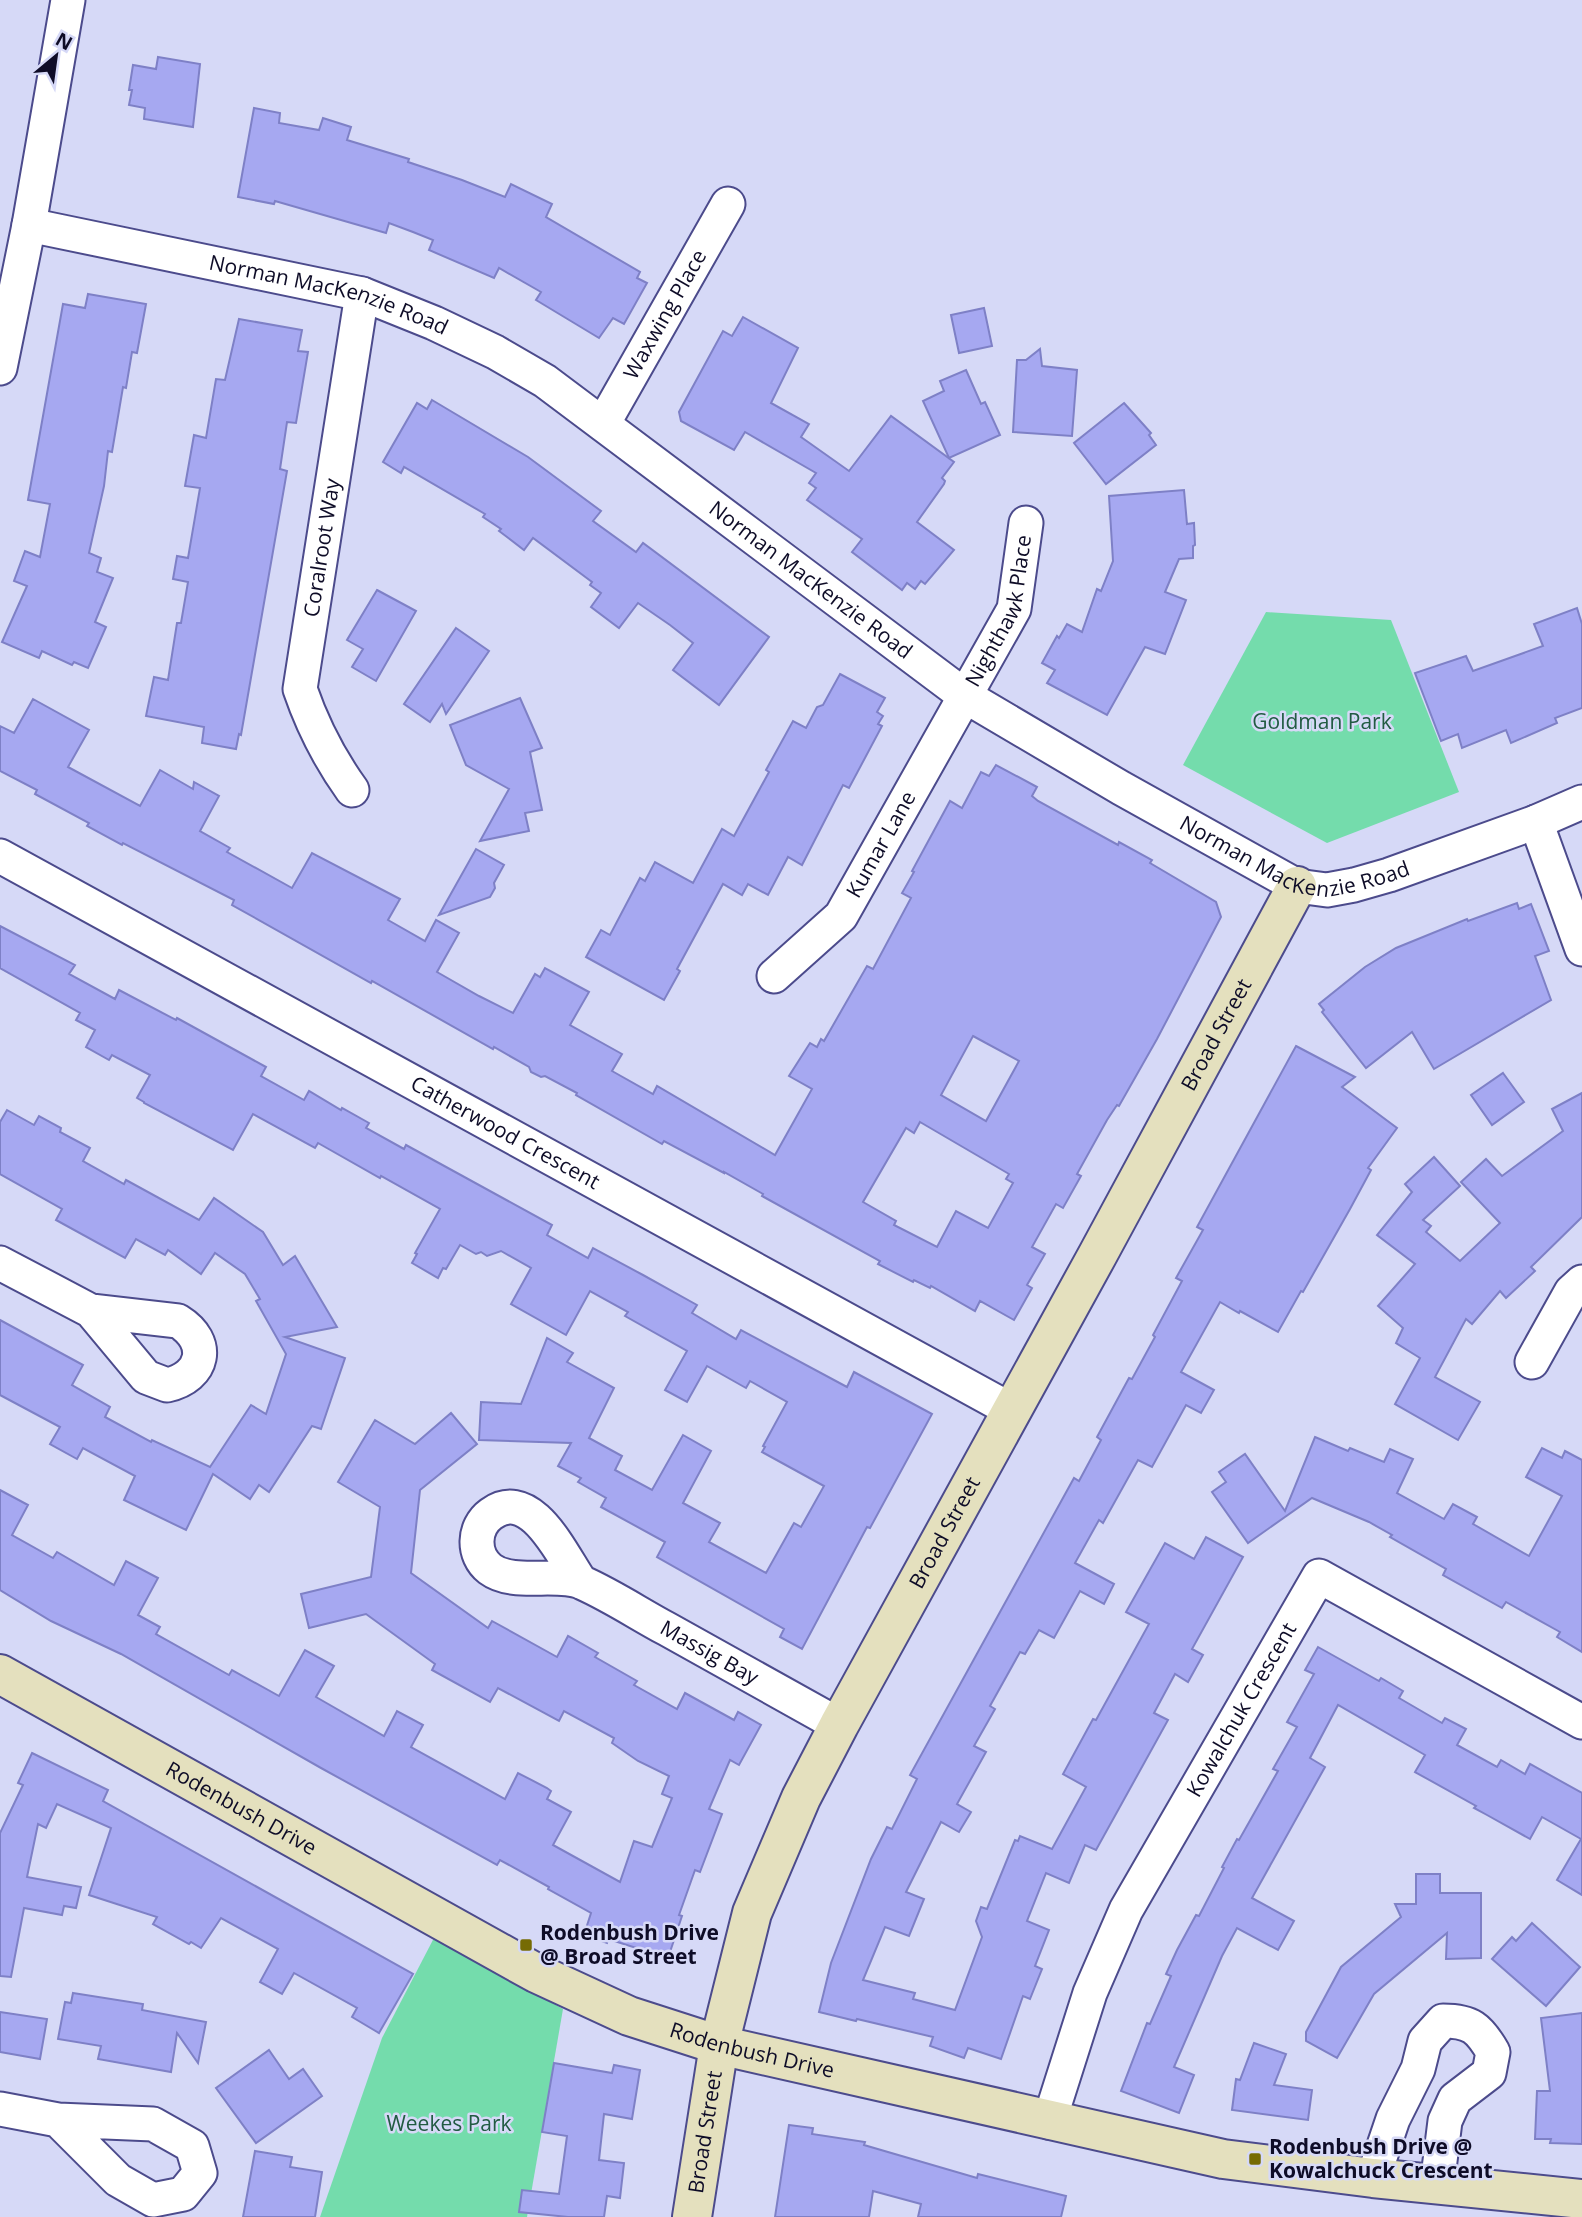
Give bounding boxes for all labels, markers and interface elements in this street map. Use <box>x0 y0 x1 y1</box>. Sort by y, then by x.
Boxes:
north arrow <box>21 21 91 91</box>
text: N <box>51 26 77 56</box>
street label: Waxwing Place <box>616 244 712 384</box>
street label: Norman MacKenzie Road <box>207 248 453 341</box>
street label: Coralroot Way <box>297 476 346 619</box>
street label: Norman MacKenzie Road <box>704 494 918 665</box>
street label: Nighthawk Place <box>958 533 1037 691</box>
park label: Goldman Park <box>1252 707 1392 735</box>
street label: Kumar Lane <box>839 786 922 902</box>
street label: Norman MacKenzie Road <box>1175 809 1413 903</box>
street label: Broad Street <box>1174 974 1257 1095</box>
street label: Catherwood Crescent <box>406 1069 605 1195</box>
street label: Broad Street <box>902 1471 986 1593</box>
street label: Massig Bay <box>656 1613 764 1691</box>
street label: Kowalchuk Crescent <box>1179 1617 1302 1802</box>
street label: Rodenbush Drive <box>161 1754 322 1861</box>
place label: Rodenbush Drive @ Broad Street <box>540 1918 719 1970</box>
marker: Rodenbush Drive @ Broad Street <box>518 1937 534 1953</box>
street label: Rodenbush Drive <box>666 2015 837 2084</box>
street label: Broad Street <box>681 2069 728 2195</box>
park label: Weekes Park <box>386 2109 512 2137</box>
place label: Rodenbush Drive @ Kowalchuck Crescent <box>1269 2132 1493 2184</box>
marker: Rodenbush Drive @ Kowalchuck Crescent <box>1247 2151 1263 2167</box>

